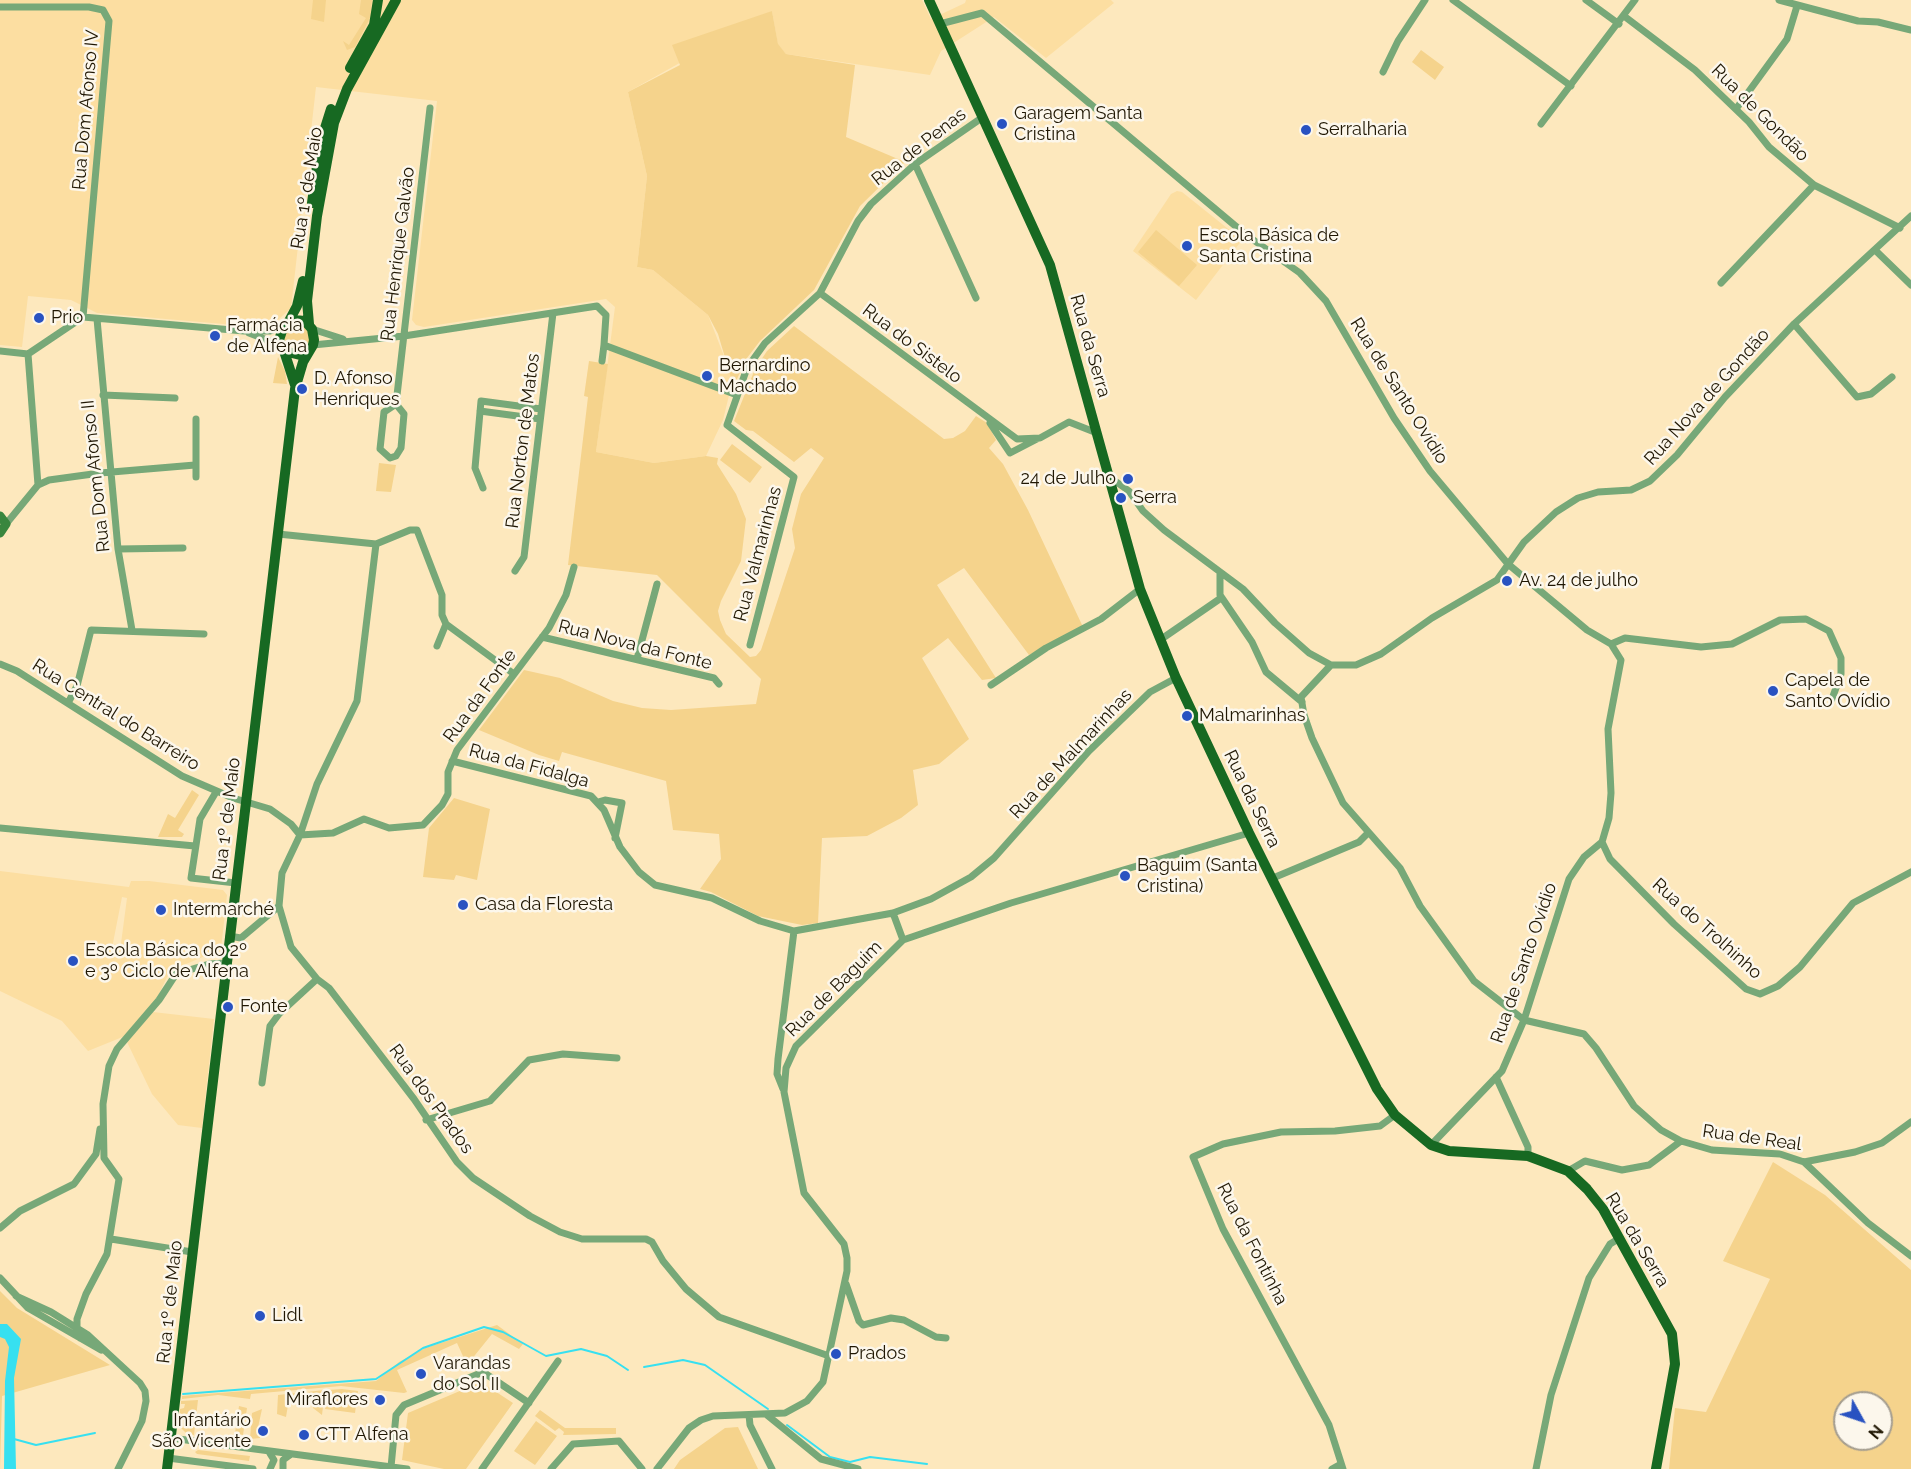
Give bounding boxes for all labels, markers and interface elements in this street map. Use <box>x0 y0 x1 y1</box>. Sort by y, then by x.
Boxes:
street label: Rua Dom Afonso IV <box>68 29 104 191</box>
street label: Rua de Gondão <box>1707 60 1813 166</box>
place label: Garagem Santa Cristina <box>1014 103 1143 146</box>
street label: Rua de Penas <box>868 104 970 190</box>
marker: Garagem Santa Cristina <box>995 117 1009 131</box>
place label: Serralharia <box>1318 119 1407 141</box>
marker: Serralharia <box>1299 123 1313 137</box>
street label: Rua 1º de Maio <box>287 125 327 251</box>
street label: Rua Henrique Galvão <box>377 166 419 342</box>
place label: Escola Básica de Santa Cristina <box>1199 225 1339 268</box>
marker: Escola Básica de Santa Cristina <box>1180 239 1194 253</box>
street label: Rua da Serra <box>1065 292 1115 400</box>
street label: Rua do Sistelo <box>858 300 966 388</box>
place label: Prio <box>51 307 83 329</box>
marker: Prio <box>32 311 46 325</box>
street label: Rua de Santo Ovídio <box>1345 314 1453 468</box>
place label: Farmácia de Alfena <box>227 315 307 358</box>
street label: Rua Nova de Gondão <box>1640 324 1774 470</box>
marker: Farmácia de Alfena <box>208 329 222 343</box>
street label: Rua Norton de Matos <box>502 352 544 530</box>
place label: Bernardino Machado <box>719 355 811 398</box>
place label: D. Afonso Henriques <box>314 368 399 410</box>
marker: Bernardino Machado <box>700 369 714 383</box>
marker: D. Afonso Henriques <box>295 382 309 396</box>
street label: Rua Dom Afonso II <box>77 399 115 553</box>
place label: 24 de Julho <box>1020 468 1116 490</box>
marker: 24 de Julho <box>1121 472 1135 486</box>
street label: Rua Valmarinhas <box>730 484 786 624</box>
place label: Serra <box>1133 487 1177 509</box>
marker: Serra <box>1114 491 1128 505</box>
place label: Av. 24 de julho <box>1519 570 1638 592</box>
marker: Av. 24 de julho <box>1500 574 1514 588</box>
street label: Rua Nova da Fonte <box>556 615 714 675</box>
street label: Rua da Fonte <box>439 645 521 747</box>
street label: Rua Central do Barreiro <box>28 655 204 775</box>
place label: Capela de Santo Ovídio <box>1785 670 1890 712</box>
marker: Capela de Santo Ovídio <box>1766 684 1780 698</box>
street label: Rua de Malmarinhas <box>1005 685 1137 823</box>
place label: Malmarinhas <box>1199 705 1305 727</box>
marker: Malmarinhas <box>1180 709 1194 723</box>
street label: Rua da Fidalga <box>466 740 592 792</box>
street label: Rua da Serra <box>1219 747 1285 851</box>
street label: Rua 1º de Maio <box>209 756 245 882</box>
place label: Baguim (Santa Cristina) <box>1137 855 1257 898</box>
marker: Baguim (Santa Cristina) <box>1118 869 1132 883</box>
street label: Rua do Trolhinho <box>1648 874 1766 984</box>
street label: Rua de Santo Ovídio <box>1486 880 1562 1046</box>
place label: Casa da Floresta <box>475 894 613 916</box>
marker: Casa da Floresta <box>456 898 470 912</box>
place label: Intermarché <box>173 899 274 921</box>
marker: Intermarché <box>154 903 168 917</box>
street label: Rua de Baguim <box>781 936 887 1042</box>
place label: Escola Básica do 2º e 3º Ciclo de Alfena <box>85 940 249 982</box>
marker: Escola Básica do 2º e 3º Ciclo de Alfena <box>66 954 80 968</box>
place label: Fonte <box>240 996 288 1018</box>
marker: Fonte <box>221 1000 235 1014</box>
street label: Rua dos Prados <box>384 1040 478 1158</box>
street label: Rua de Real <box>1701 1120 1803 1156</box>
street label: Rua da Fontinha <box>1212 1179 1292 1309</box>
street label: Rua da Serra <box>1600 1189 1674 1291</box>
street label: Rua 1º de Maio <box>153 1239 187 1365</box>
place label: Lidl <box>272 1305 303 1327</box>
marker: Lidl <box>253 1309 267 1323</box>
place label: Prados <box>848 1343 906 1365</box>
marker: Prados <box>829 1347 843 1361</box>
place label: Varandas do Sol II <box>433 1353 510 1396</box>
marker: Varandas do Sol II <box>414 1367 428 1381</box>
place label: Miraflores <box>286 1389 368 1411</box>
north arrow <box>1833 1391 1893 1451</box>
marker: Miraflores <box>373 1393 387 1407</box>
place label: Infantário São Vicente <box>152 1410 251 1452</box>
text: N <box>1864 1421 1887 1442</box>
marker: Infantário São Vicente <box>256 1424 270 1438</box>
place label: CTT Alfena <box>316 1424 408 1446</box>
marker: CTT Alfena <box>297 1428 311 1442</box>

